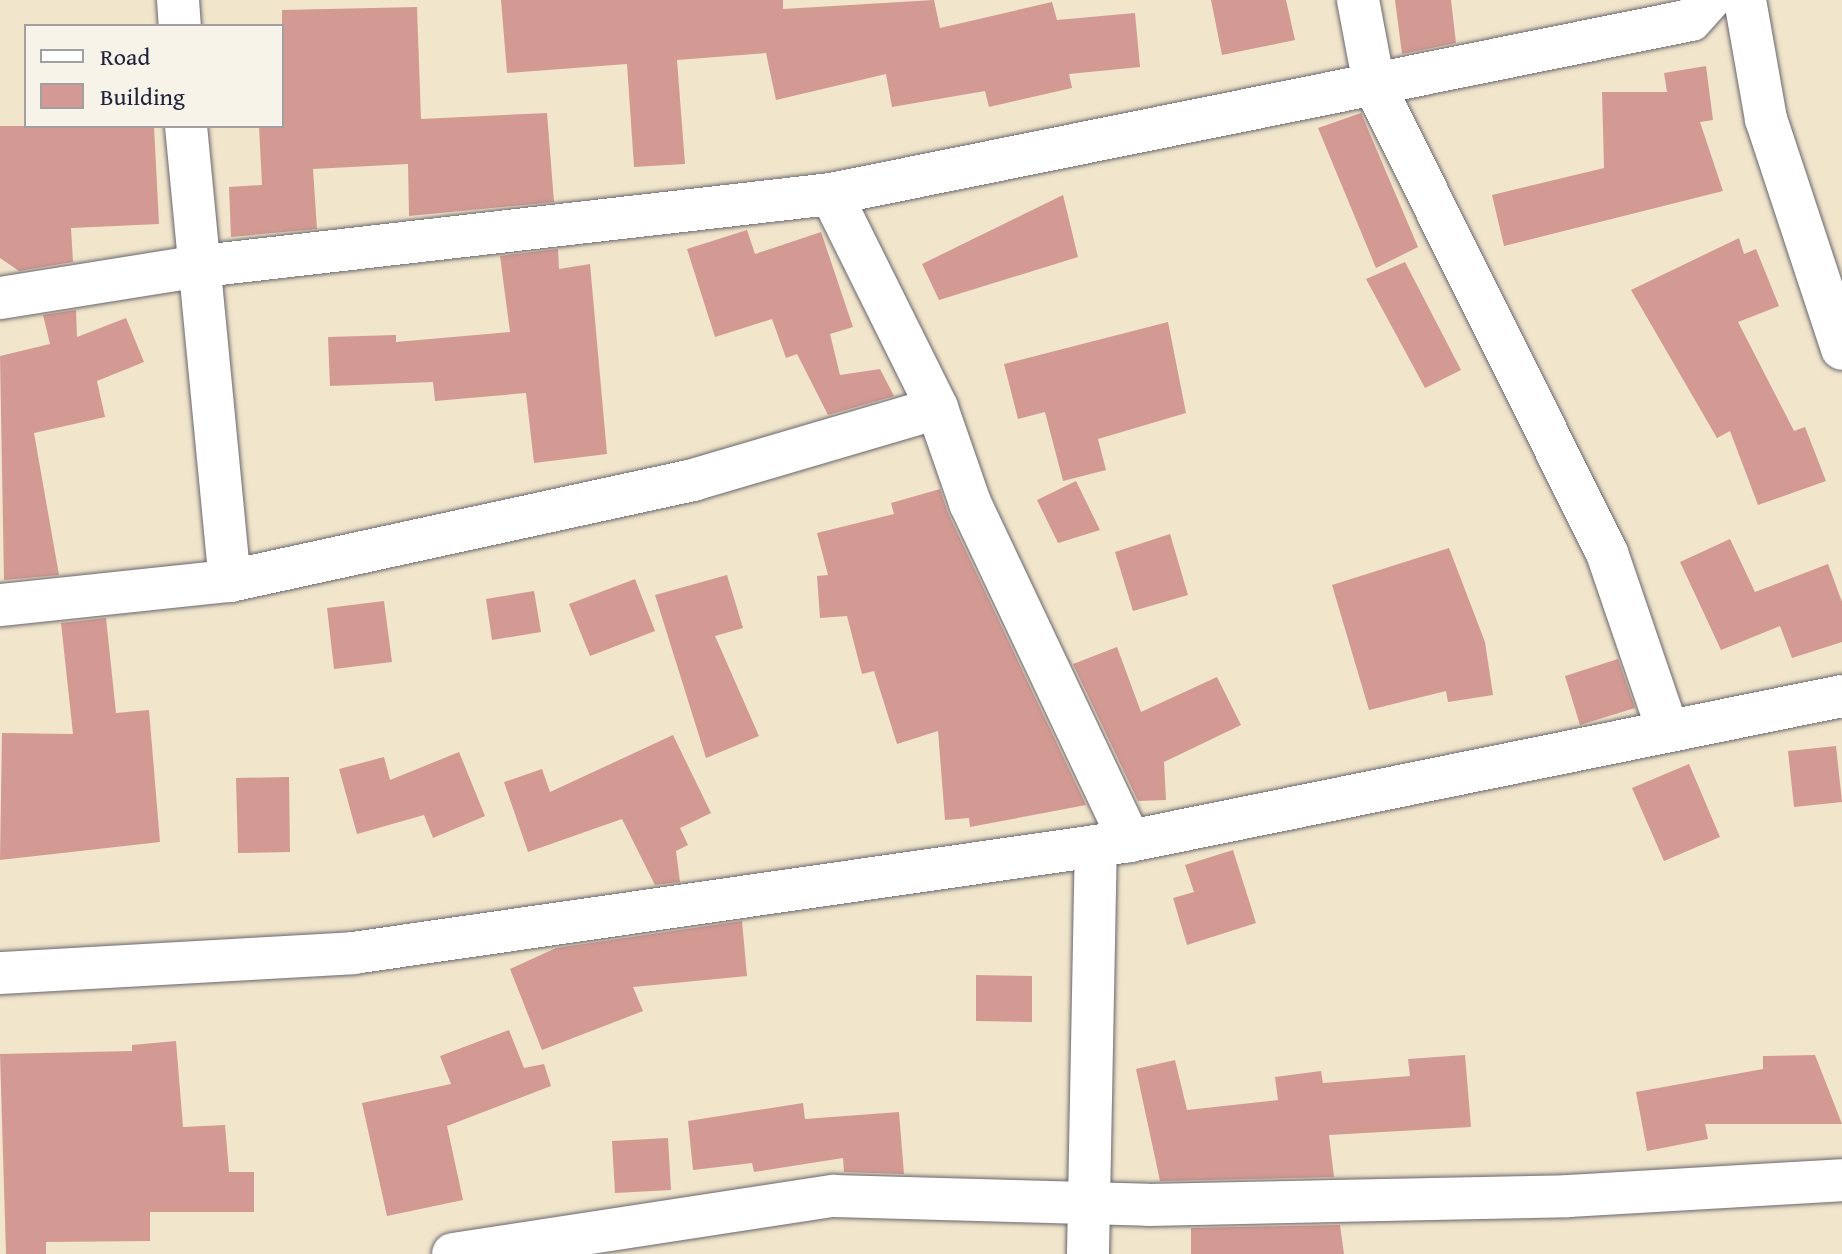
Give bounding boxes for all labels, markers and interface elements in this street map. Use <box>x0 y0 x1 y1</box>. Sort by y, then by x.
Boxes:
legend <box>24 24 284 128</box>
text: Road <box>100 39 150 74</box>
text: Building <box>100 79 185 114</box>

